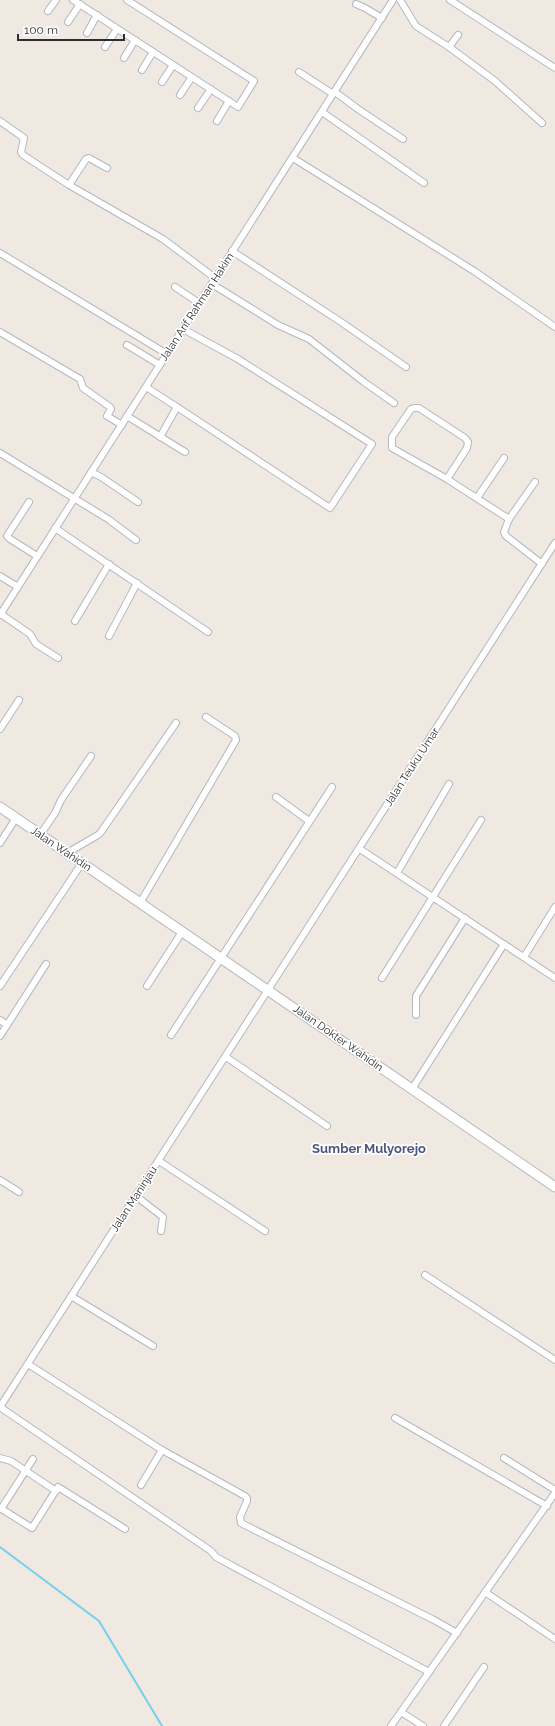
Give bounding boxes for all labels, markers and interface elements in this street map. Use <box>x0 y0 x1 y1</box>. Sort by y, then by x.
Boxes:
scale bar <box>18 16 124 42</box>
text: 100 m <box>24 23 58 37</box>
street label: Jalan Arif Rahman Hakim <box>157 251 237 363</box>
street label: Jalan Teuku Umar <box>382 725 442 809</box>
street label: Jalan Wahidin <box>28 824 94 874</box>
street label: Jalan Dokter Wahidin <box>290 1002 386 1074</box>
district label: Sumber Mulyorejo <box>312 1141 426 1156</box>
street label: Jalan Maninjau <box>108 1164 160 1234</box>

